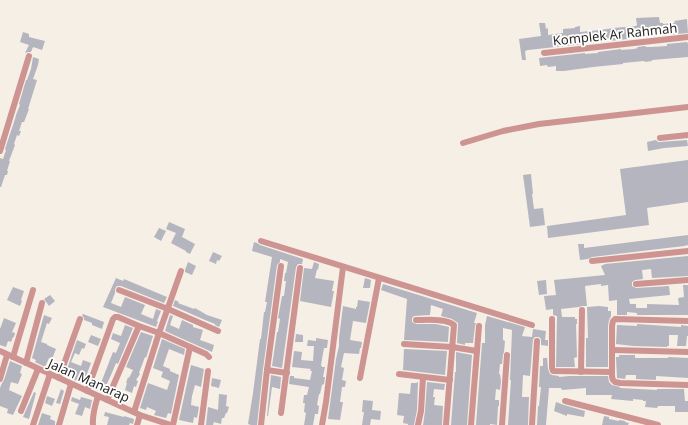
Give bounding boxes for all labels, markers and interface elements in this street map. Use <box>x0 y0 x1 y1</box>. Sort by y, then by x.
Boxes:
street label: Komplek Ar Rahmah <box>552 19 678 49</box>
street label: Jalan Manarap <box>43 353 133 406</box>

